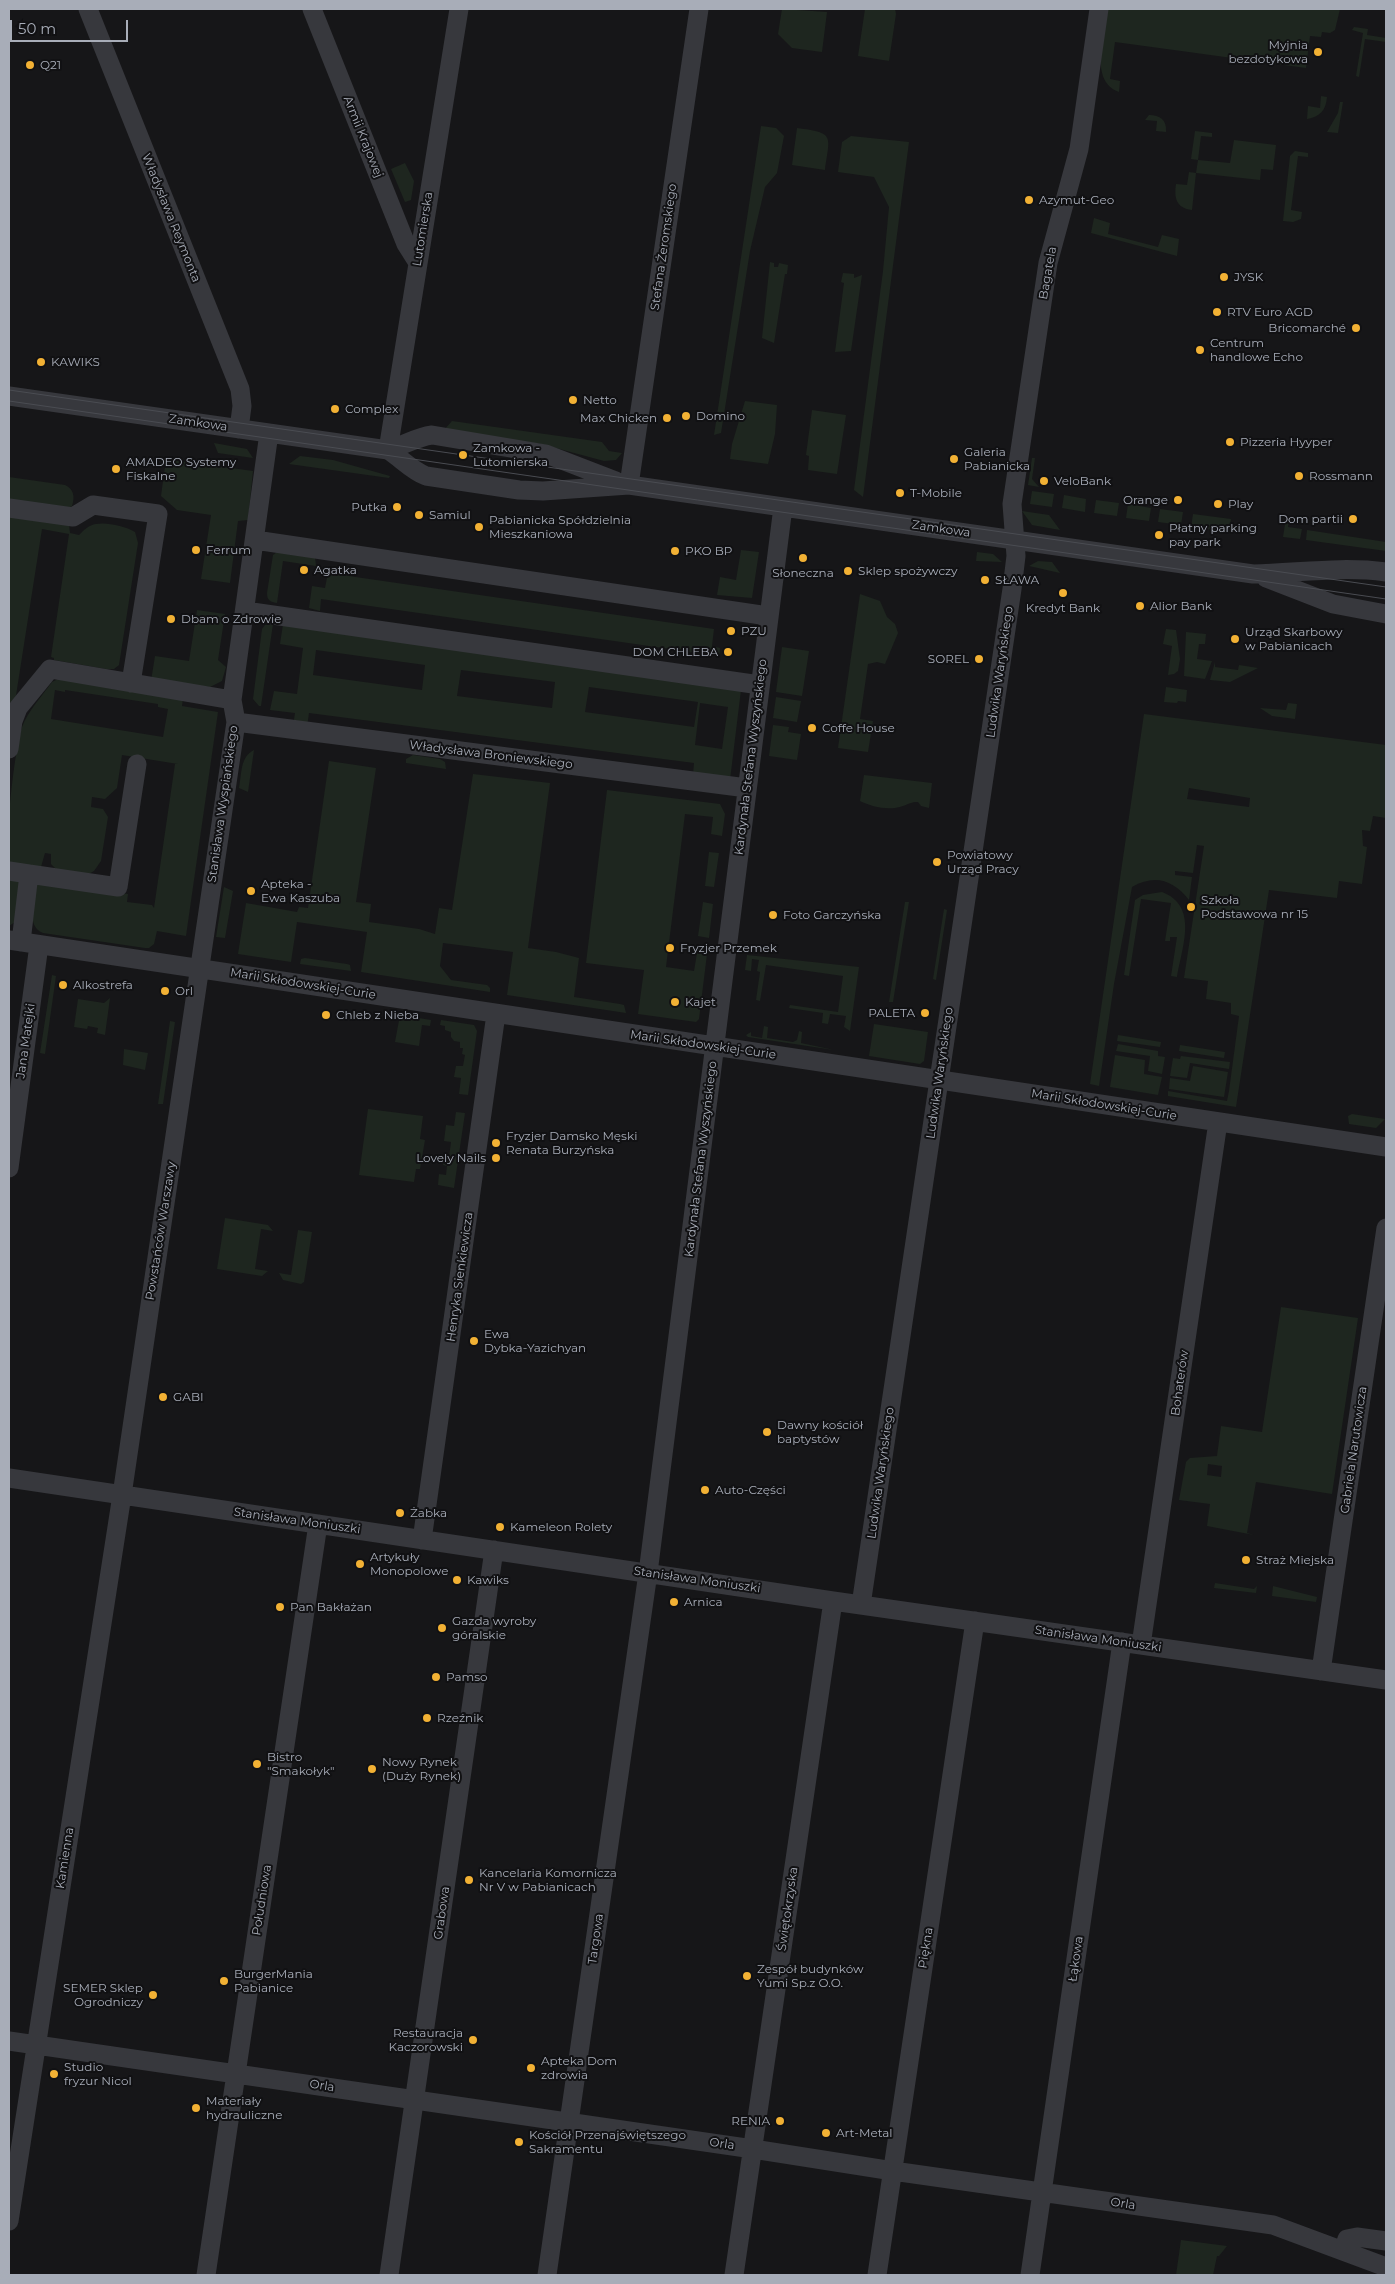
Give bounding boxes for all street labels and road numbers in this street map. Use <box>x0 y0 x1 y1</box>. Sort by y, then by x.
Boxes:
street label: Armii Krajowej <box>340 94 386 180</box>
street label: Władysława Reymonta <box>139 152 203 284</box>
street label: Stefana Żeromskiego <box>648 183 680 311</box>
street label: Lutomierska <box>410 191 436 267</box>
street label: Bagatela <box>1036 245 1060 301</box>
street label: Zamkowa <box>168 412 228 434</box>
street label: Zamkowa <box>911 518 971 540</box>
street label: Ludwika Waryńskiego <box>984 605 1016 739</box>
street label: Kardynała Stefana Wyszyńskiego <box>732 658 770 856</box>
street label: Stanisława Wyspiańskiego <box>205 724 241 884</box>
street label: Władysława Broniewskiego <box>409 738 573 772</box>
street label: Marii Skłodowskiej-Curie <box>229 965 377 1003</box>
street label: Jana Matejki <box>14 1003 38 1079</box>
street label: Ludwika Waryńskiego <box>924 1006 956 1140</box>
street label: Marii Skłodowskiej-Curie <box>629 1028 777 1062</box>
street label: Kardynała Stefana Wyszyńskiego <box>682 1060 720 1258</box>
street label: Marii Skłodowskiej-Curie <box>1030 1086 1178 1124</box>
street label: Powstańców Warszawy <box>143 1161 179 1301</box>
street label: Henryka Sienkiewicza <box>444 1211 476 1343</box>
street label: Bohaterów <box>1168 1349 1192 1417</box>
street label: Gabriela Narutowicza <box>1338 1385 1370 1515</box>
street label: Ludwika Waryńskiego <box>865 1406 897 1540</box>
street label: Stanisława Moniuszki <box>233 1505 361 1537</box>
street label: Stanisława Moniuszki <box>633 1564 761 1596</box>
street label: Stanisława Moniuszki <box>1034 1623 1162 1655</box>
street label: Kamienna <box>53 1826 77 1890</box>
street label: Południowa <box>249 1864 275 1936</box>
street label: Świętokrzyska <box>775 1866 801 1952</box>
street label: Grabowa <box>431 1885 453 1941</box>
street label: Targowa <box>585 1913 607 1965</box>
street label: Piękna <box>916 1926 936 1970</box>
street label: Łąkowa <box>1066 1935 1086 1983</box>
street label: Orla <box>308 2077 336 2095</box>
street label: Orla <box>709 2135 735 2153</box>
street label: Orla <box>1109 2195 1137 2213</box>

